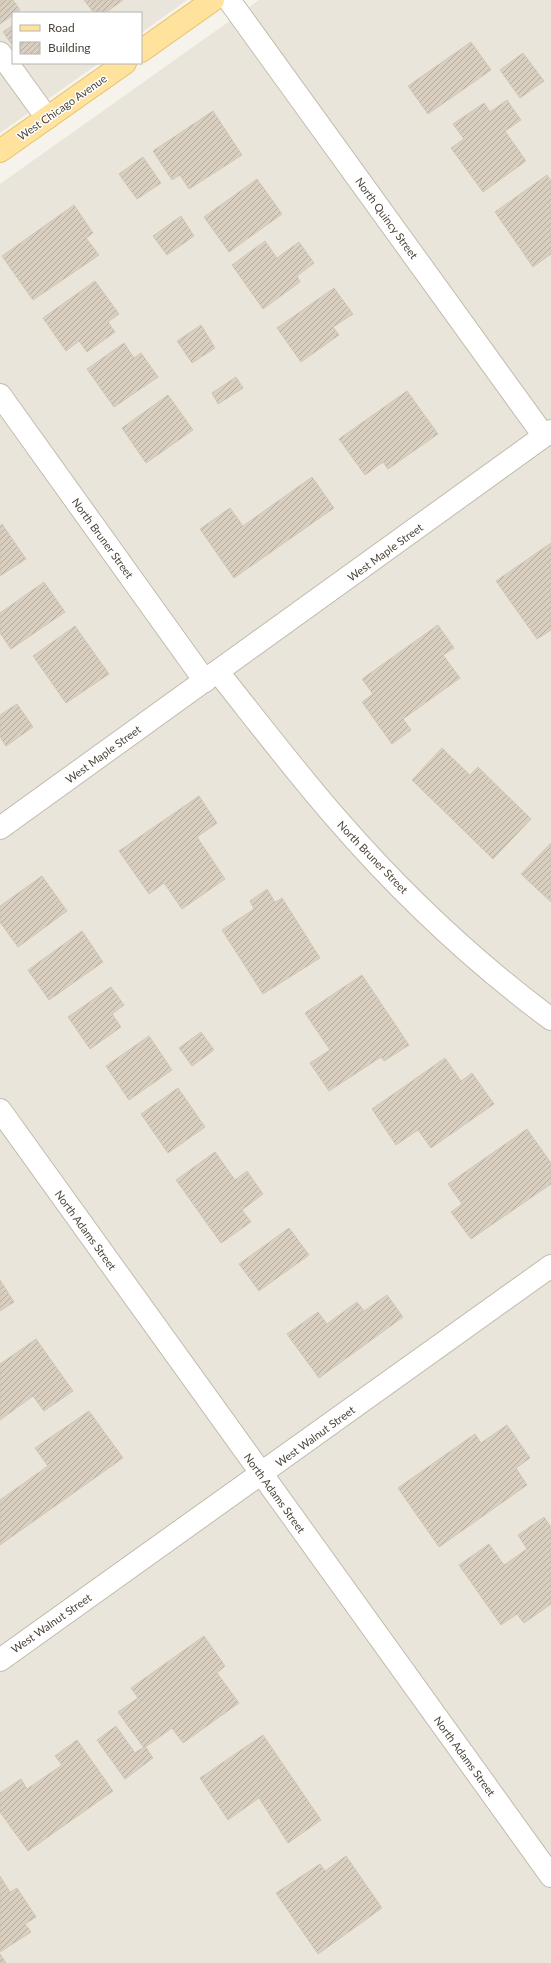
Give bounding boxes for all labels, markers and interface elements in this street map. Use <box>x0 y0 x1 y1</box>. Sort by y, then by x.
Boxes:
legend <box>12 12 142 64</box>
text: Road <box>48 20 75 35</box>
text: Building <box>48 40 91 55</box>
street label: West Chicago Avenue <box>15 71 109 143</box>
street label: North Quincy Street <box>353 175 421 261</box>
street label: North Bruner Street <box>70 495 137 581</box>
street label: West Maple Street <box>345 520 425 584</box>
street label: West Maple Street <box>63 722 143 786</box>
street label: North Bruner Street <box>335 818 411 896</box>
street label: North Adams Street <box>53 1188 119 1273</box>
street label: West Walnut Street <box>273 1403 357 1469</box>
street label: North Adams Street <box>242 1451 308 1536</box>
street label: West Walnut Street <box>8 1590 94 1656</box>
street label: North Adams Street <box>432 1714 498 1799</box>

